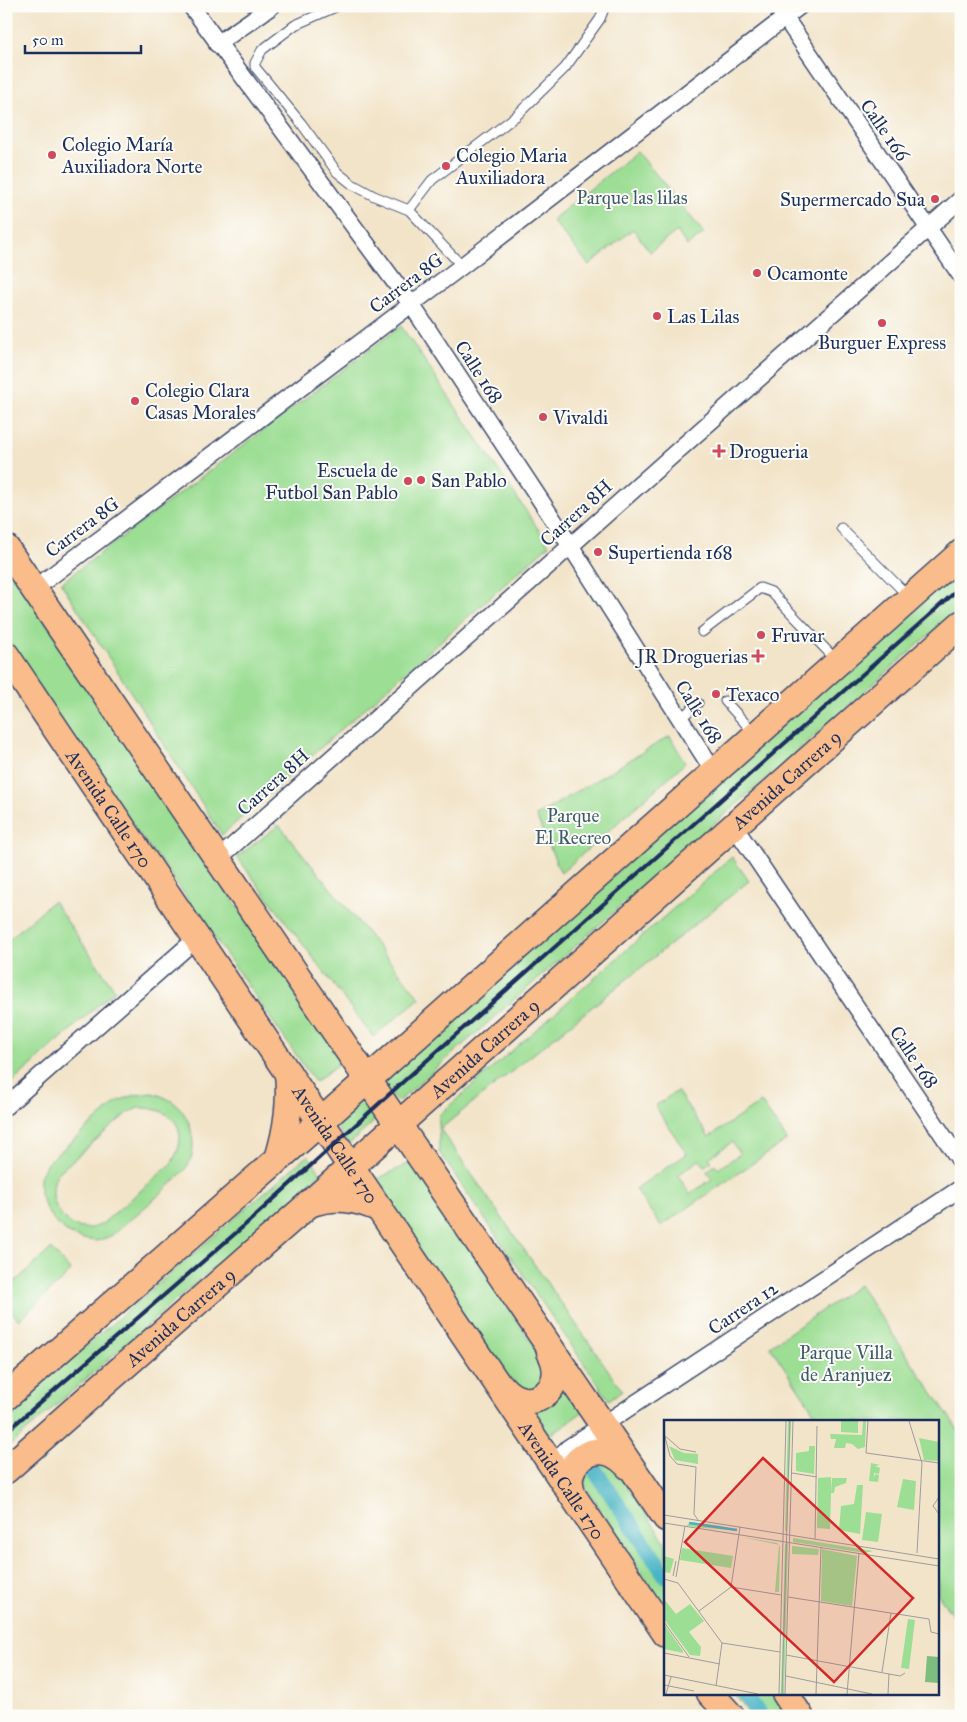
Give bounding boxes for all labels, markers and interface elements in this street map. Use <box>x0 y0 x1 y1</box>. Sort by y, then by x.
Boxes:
scale bar <box>25 22 141 54</box>
text: 50 m <box>32 31 64 49</box>
street label: Calle 166 <box>855 95 915 166</box>
place label: Colegio María Auxiliadora Norte <box>61 133 202 178</box>
place label: Colegio Maria Auxiliadora <box>455 144 568 189</box>
marker: Colegio María Auxiliadora Norte <box>46 149 58 161</box>
marker: Colegio Maria Auxiliadora <box>440 160 452 172</box>
park label: Parque las lilas <box>576 186 688 210</box>
place label: Supermercado Sua <box>780 188 926 211</box>
marker: Supermercado Sua <box>929 193 941 205</box>
street label: Carrera 8G <box>365 248 447 318</box>
place label: Ocamonte <box>767 262 848 285</box>
marker: Ocamonte <box>751 267 763 279</box>
place label: Las Lilas <box>667 305 740 328</box>
marker: Las Lilas <box>651 310 663 322</box>
marker: Burguer Express <box>876 317 888 329</box>
place label: Burguer Express <box>818 331 946 355</box>
street label: Calle 168 <box>450 336 508 408</box>
place label: Colegio Clara Casas Morales <box>145 379 256 424</box>
marker: Colegio Clara Casas Morales <box>129 395 141 407</box>
place label: Vivaldi <box>552 406 608 429</box>
marker: Vivaldi <box>537 411 549 423</box>
place label: Drogueria <box>729 440 809 464</box>
marker: Drogueria <box>713 445 725 457</box>
place label: Escuela de Futbol San Pablo <box>265 459 398 504</box>
place label: San Pablo <box>431 469 507 492</box>
marker: San Pablo <box>415 474 427 486</box>
marker: Escuela de Futbol San Pablo <box>402 475 414 487</box>
street label: Carrera 8H <box>535 475 617 551</box>
street label: Carrera 8G <box>41 492 123 562</box>
place label: Supertienda 168 <box>608 541 733 564</box>
marker: Supertienda 168 <box>592 546 604 558</box>
place label: Fruvar <box>771 624 825 647</box>
marker: Fruvar <box>755 629 767 641</box>
place label: JR Droguerias <box>635 645 748 669</box>
marker: JR Droguerias <box>752 650 764 662</box>
street label: Calle 168 <box>671 676 727 748</box>
place label: Texaco <box>726 683 780 706</box>
marker: Texaco <box>710 688 722 700</box>
street label: Avenida Carrera 9 <box>726 725 846 835</box>
street label: Avenida Calle 170 <box>61 744 157 872</box>
street label: Carrera 8H <box>232 744 314 820</box>
park label: Parque El Recreo <box>535 804 612 849</box>
street label: Avenida Carrera 9 <box>424 993 544 1103</box>
street label: Calle 168 <box>885 1021 943 1093</box>
street label: Avenida Calle 170 <box>287 1080 384 1208</box>
street label: Avenida Carrera 9 <box>120 1263 240 1372</box>
street label: Carrera 12 <box>704 1276 783 1340</box>
park label: Parque Villa de Aranjuez <box>799 1341 894 1386</box>
street label: Avenida Calle 170 <box>514 1416 610 1544</box>
inset map <box>664 1420 940 1694</box>

